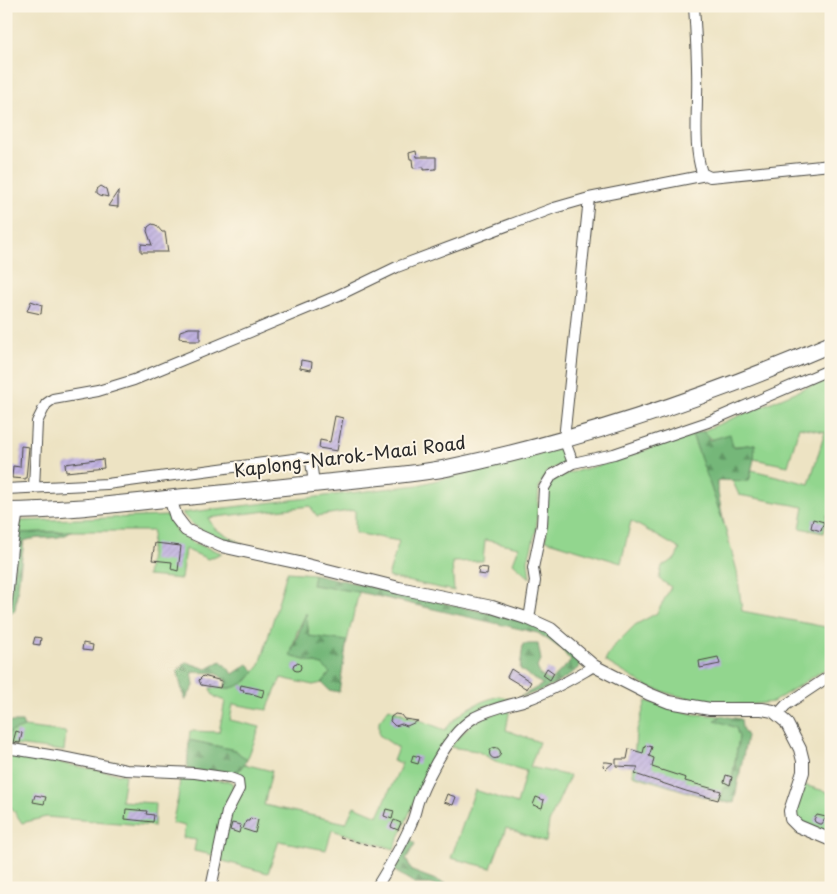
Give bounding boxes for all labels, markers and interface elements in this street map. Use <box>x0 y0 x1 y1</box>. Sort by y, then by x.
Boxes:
street label: Kaplong-Narok-Maai Road <box>232 428 467 483</box>

